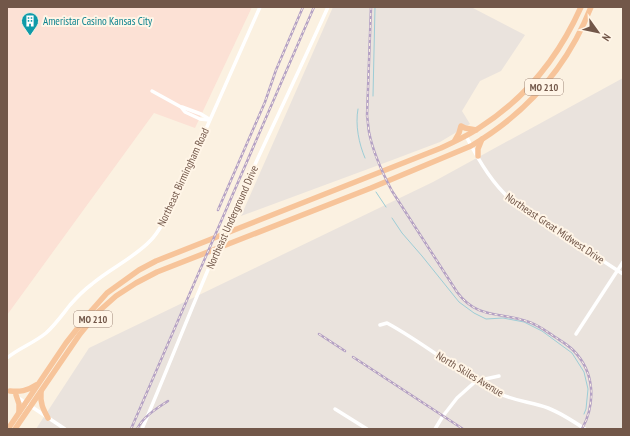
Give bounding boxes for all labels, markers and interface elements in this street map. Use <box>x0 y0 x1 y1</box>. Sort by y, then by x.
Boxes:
building icon: Ameristar Casino Kansas City <box>20 11 40 36</box>
north arrow <box>578 12 618 52</box>
place label: Ameristar Casino Kansas City <box>43 14 153 28</box>
text: N <box>599 31 614 44</box>
road number: MO 210 <box>525 79 563 95</box>
street label: Northeast Birmingham Road <box>154 125 212 228</box>
street label: Northeast Underground Drive <box>203 163 261 271</box>
street label: Northeast Great Midwest Drive <box>503 190 608 267</box>
road number: MO 210 <box>74 311 112 327</box>
street label: North Skiles Avenue <box>434 348 507 400</box>

